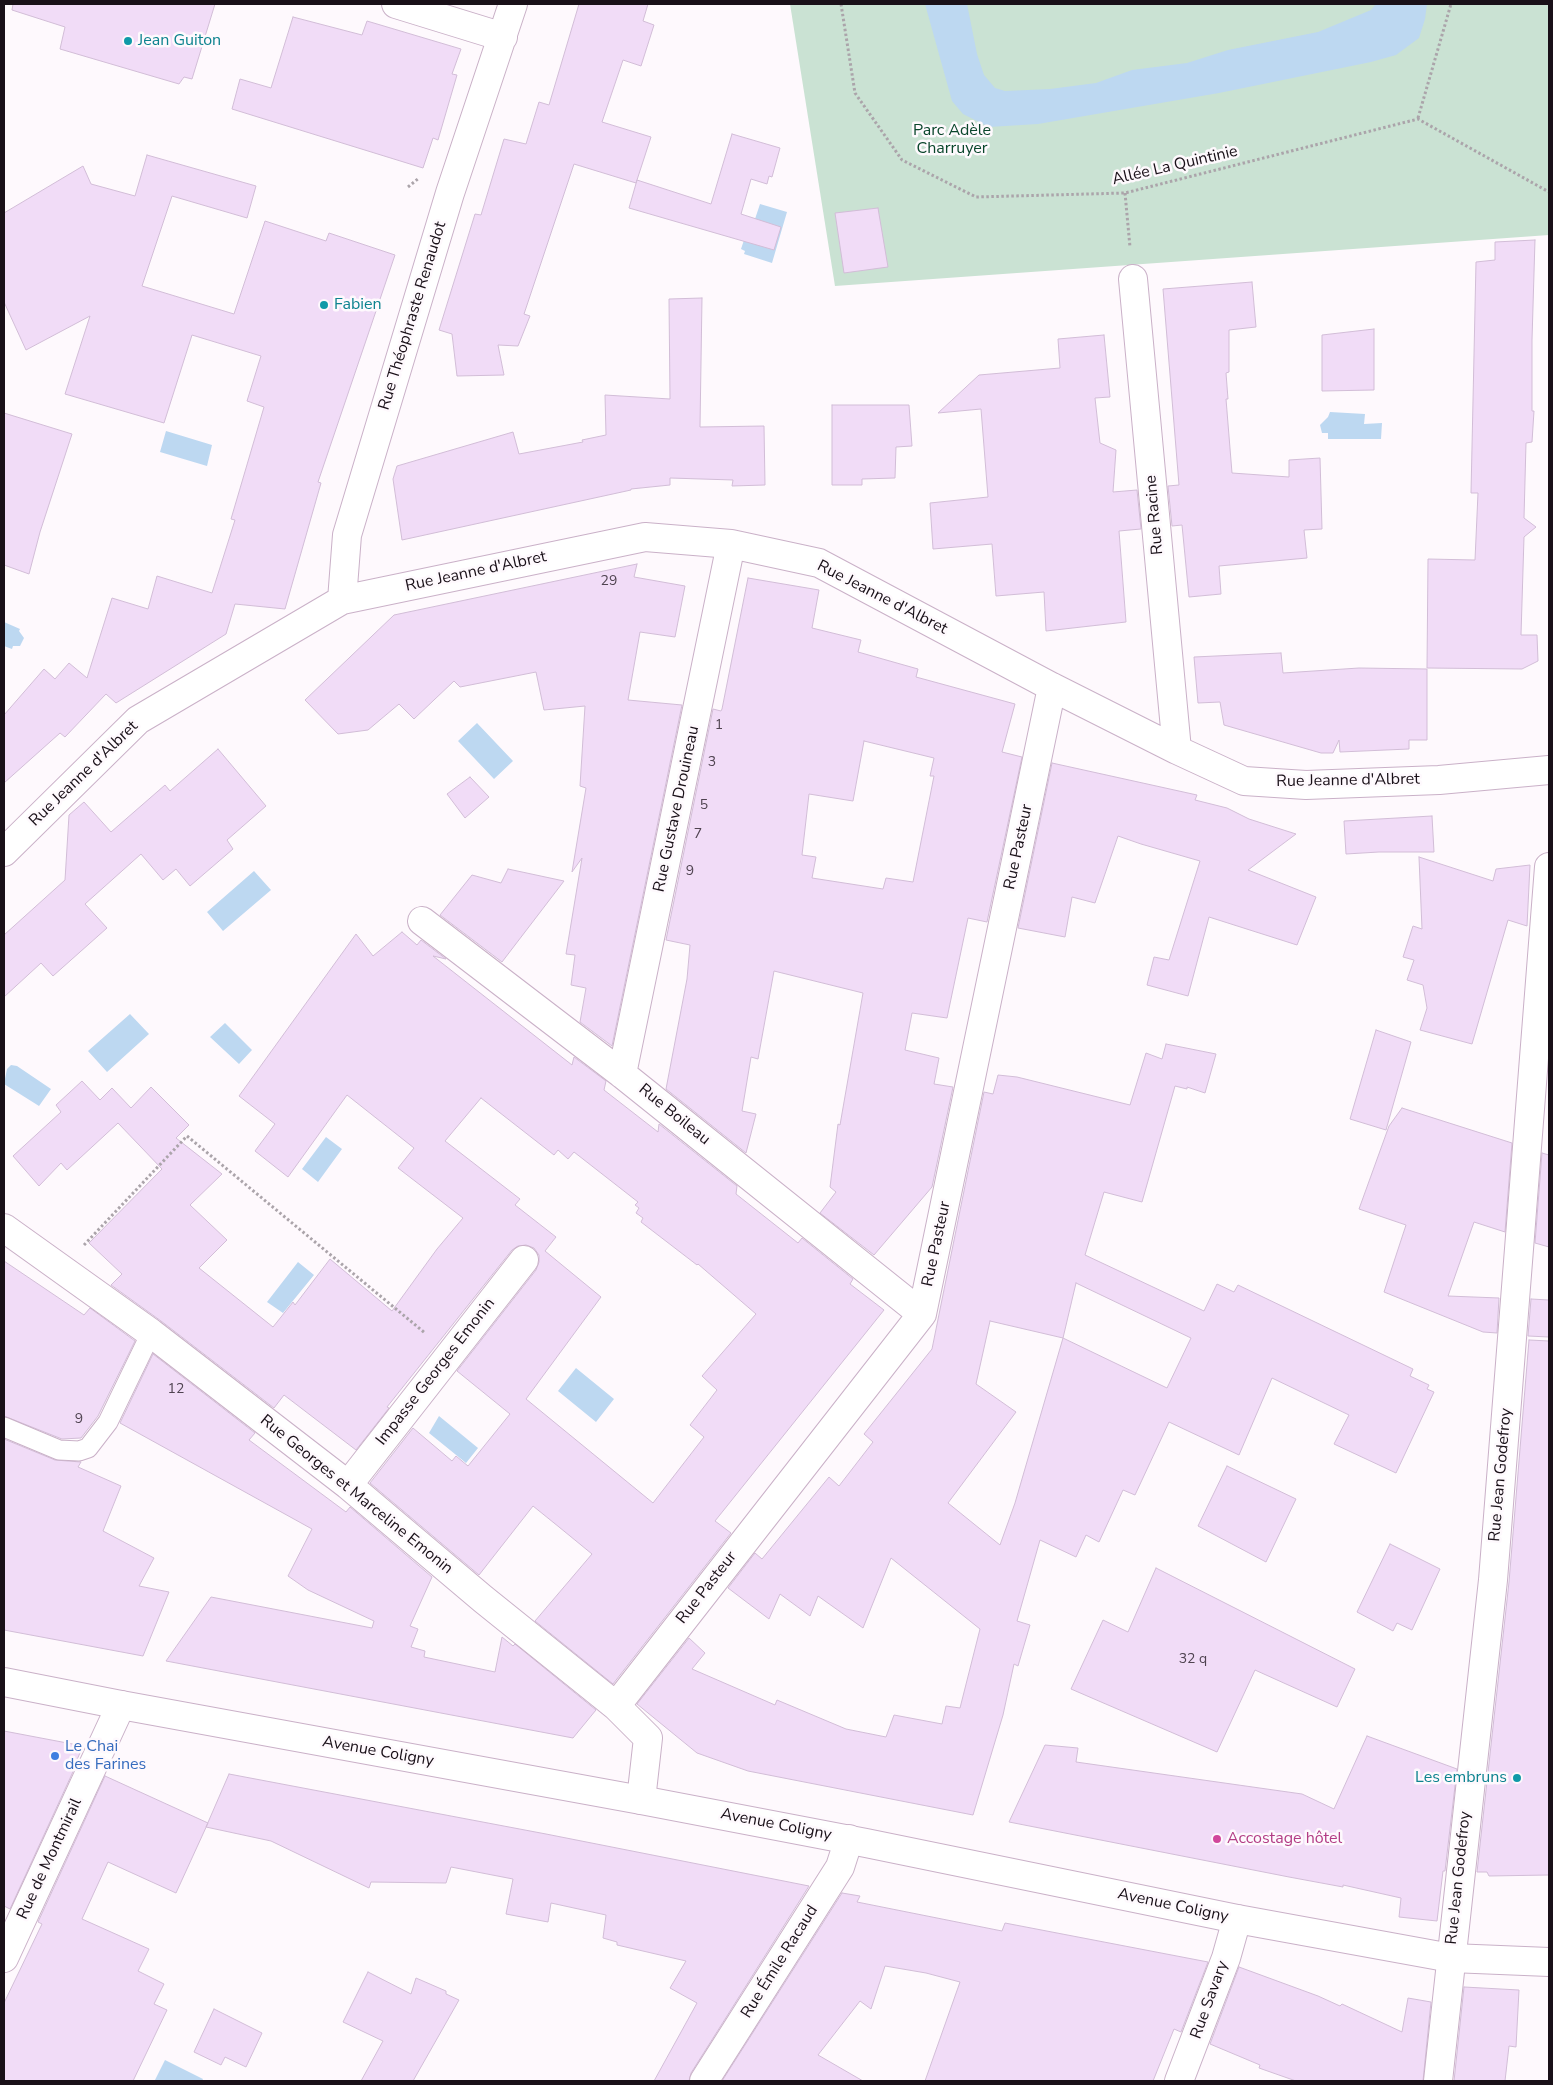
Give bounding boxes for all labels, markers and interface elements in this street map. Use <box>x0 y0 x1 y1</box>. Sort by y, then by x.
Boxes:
place label: Jean Guiton <box>138 31 221 51</box>
marker: Jean Guiton <box>122 35 134 47</box>
park label: Parc Adèle Charruyer <box>913 121 991 159</box>
street label: Allée La Quintinie <box>1110 142 1240 190</box>
street label: Rue Théophraste Renaudot <box>375 219 451 413</box>
place label: Fabien <box>334 295 382 315</box>
marker: Fabien <box>318 299 330 311</box>
street label: Rue Racine <box>1142 474 1168 556</box>
street label: Rue Jeanne d'Albret <box>404 548 548 596</box>
street label: Rue Jeanne d'Albret <box>814 557 950 639</box>
house number: 29 <box>601 574 617 590</box>
street label: Rue Jeanne d'Albret <box>26 717 142 831</box>
house number: 1 <box>715 718 723 734</box>
street label: Rue Gustave Drouineau <box>650 724 704 894</box>
house number: 3 <box>708 755 716 771</box>
street label: Rue Jeanne d'Albret <box>1276 770 1420 792</box>
house number: 5 <box>700 798 708 814</box>
street label: Rue Pasteur <box>1001 803 1037 891</box>
house number: 7 <box>694 827 702 843</box>
house number: 9 <box>686 864 694 880</box>
street label: Rue Boileau <box>634 1080 714 1150</box>
street label: Rue Pasteur <box>919 1200 955 1288</box>
street label: Impasse Georges Emonin <box>372 1294 500 1450</box>
house number: 12 <box>168 1382 184 1398</box>
street label: Rue Jean Godefroy <box>1486 1407 1516 1543</box>
street label: Rue Georges et Marceline Emonin <box>256 1411 456 1579</box>
house number: 9 <box>75 1412 83 1428</box>
street label: Rue Pasteur <box>673 1548 741 1628</box>
house number: 32 q <box>1179 1652 1207 1668</box>
street label: Avenue Coligny <box>321 1733 435 1771</box>
place label: Le Chai des Farines <box>65 1737 146 1775</box>
marker: Le Chai des Farines <box>49 1750 61 1762</box>
place label: Les embruns <box>1415 1768 1507 1788</box>
marker: Les embruns <box>1511 1772 1523 1784</box>
street label: Rue de Montmirail <box>14 1795 86 1923</box>
street label: Avenue Coligny <box>719 1805 833 1845</box>
street label: Rue Jean Godefroy <box>1442 1810 1476 1946</box>
place label: Accostage hôtel <box>1227 1829 1342 1849</box>
marker: Accostage hôtel <box>1211 1833 1223 1845</box>
street label: Avenue Coligny <box>1116 1885 1230 1927</box>
street label: Rue Émile Racaud <box>738 1902 822 2022</box>
street label: Rue Savary <box>1187 1958 1233 2042</box>

